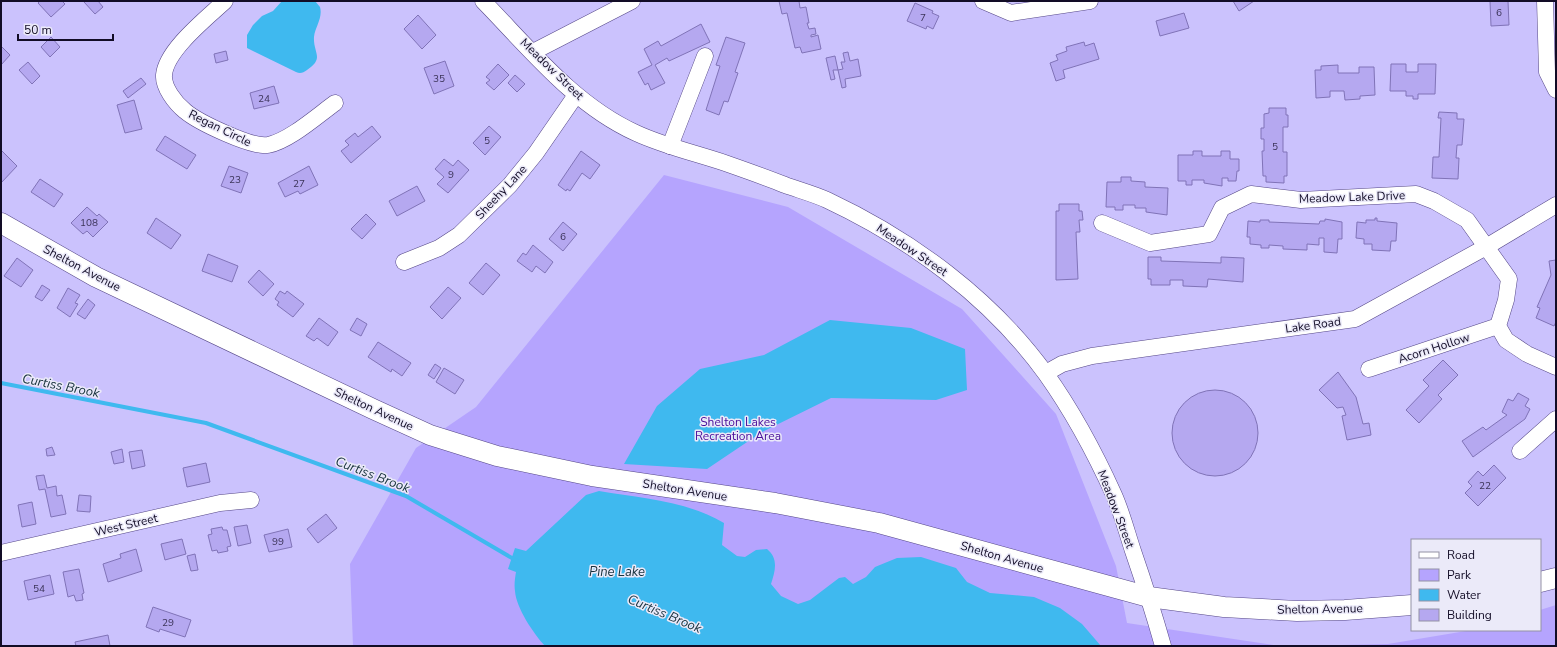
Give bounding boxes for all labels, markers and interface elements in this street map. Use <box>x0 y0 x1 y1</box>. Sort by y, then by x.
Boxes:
house number: 6 <box>1496 6 1502 20</box>
house number: 7 <box>920 11 926 25</box>
scale bar <box>18 16 113 42</box>
text: 50 m <box>24 22 52 38</box>
street label: Meadow Street <box>517 35 588 104</box>
house number: 35 <box>433 72 445 86</box>
house number: 24 <box>258 92 270 106</box>
street label: Regan Circle <box>186 106 254 150</box>
house number: 5 <box>484 134 490 148</box>
house number: 5 <box>1272 140 1278 154</box>
street label: Sheehy Lane <box>472 161 530 223</box>
house number: 9 <box>448 168 454 182</box>
house number: 23 <box>229 173 241 187</box>
house number: 27 <box>293 177 305 191</box>
street label: Meadow Lake Drive <box>1299 187 1405 207</box>
house number: 108 <box>80 216 98 230</box>
street label: Meadow Street <box>873 220 951 280</box>
house number: 6 <box>560 230 566 244</box>
street label: Shelton Avenue <box>40 241 124 295</box>
street label: Lake Road <box>1284 313 1342 337</box>
street label: Acorn Hollow <box>1396 329 1472 367</box>
water label: Curtiss Brook <box>21 370 102 402</box>
street label: Shelton Avenue <box>332 384 416 434</box>
park label: Shelton Lakes Recreation Area <box>695 414 781 444</box>
water label: Curtiss Brook <box>333 452 413 498</box>
street label: Meadow Street <box>1094 468 1139 551</box>
street label: Shelton Avenue <box>641 475 729 505</box>
house number: 22 <box>1479 479 1491 493</box>
street label: West Street <box>93 510 160 540</box>
house number: 99 <box>272 535 284 549</box>
street label: Shelton Avenue <box>959 538 1045 576</box>
legend <box>1411 539 1541 631</box>
text: Road <box>1447 547 1475 563</box>
water label: Pine Lake <box>589 563 645 581</box>
text: Park <box>1447 567 1472 583</box>
house number: 54 <box>33 582 45 596</box>
text: Water <box>1447 587 1481 603</box>
water label: Curtiss Brook <box>625 590 705 638</box>
street label: Shelton Avenue <box>1277 600 1363 618</box>
text: Building <box>1447 607 1492 623</box>
house number: 29 <box>162 616 174 630</box>

